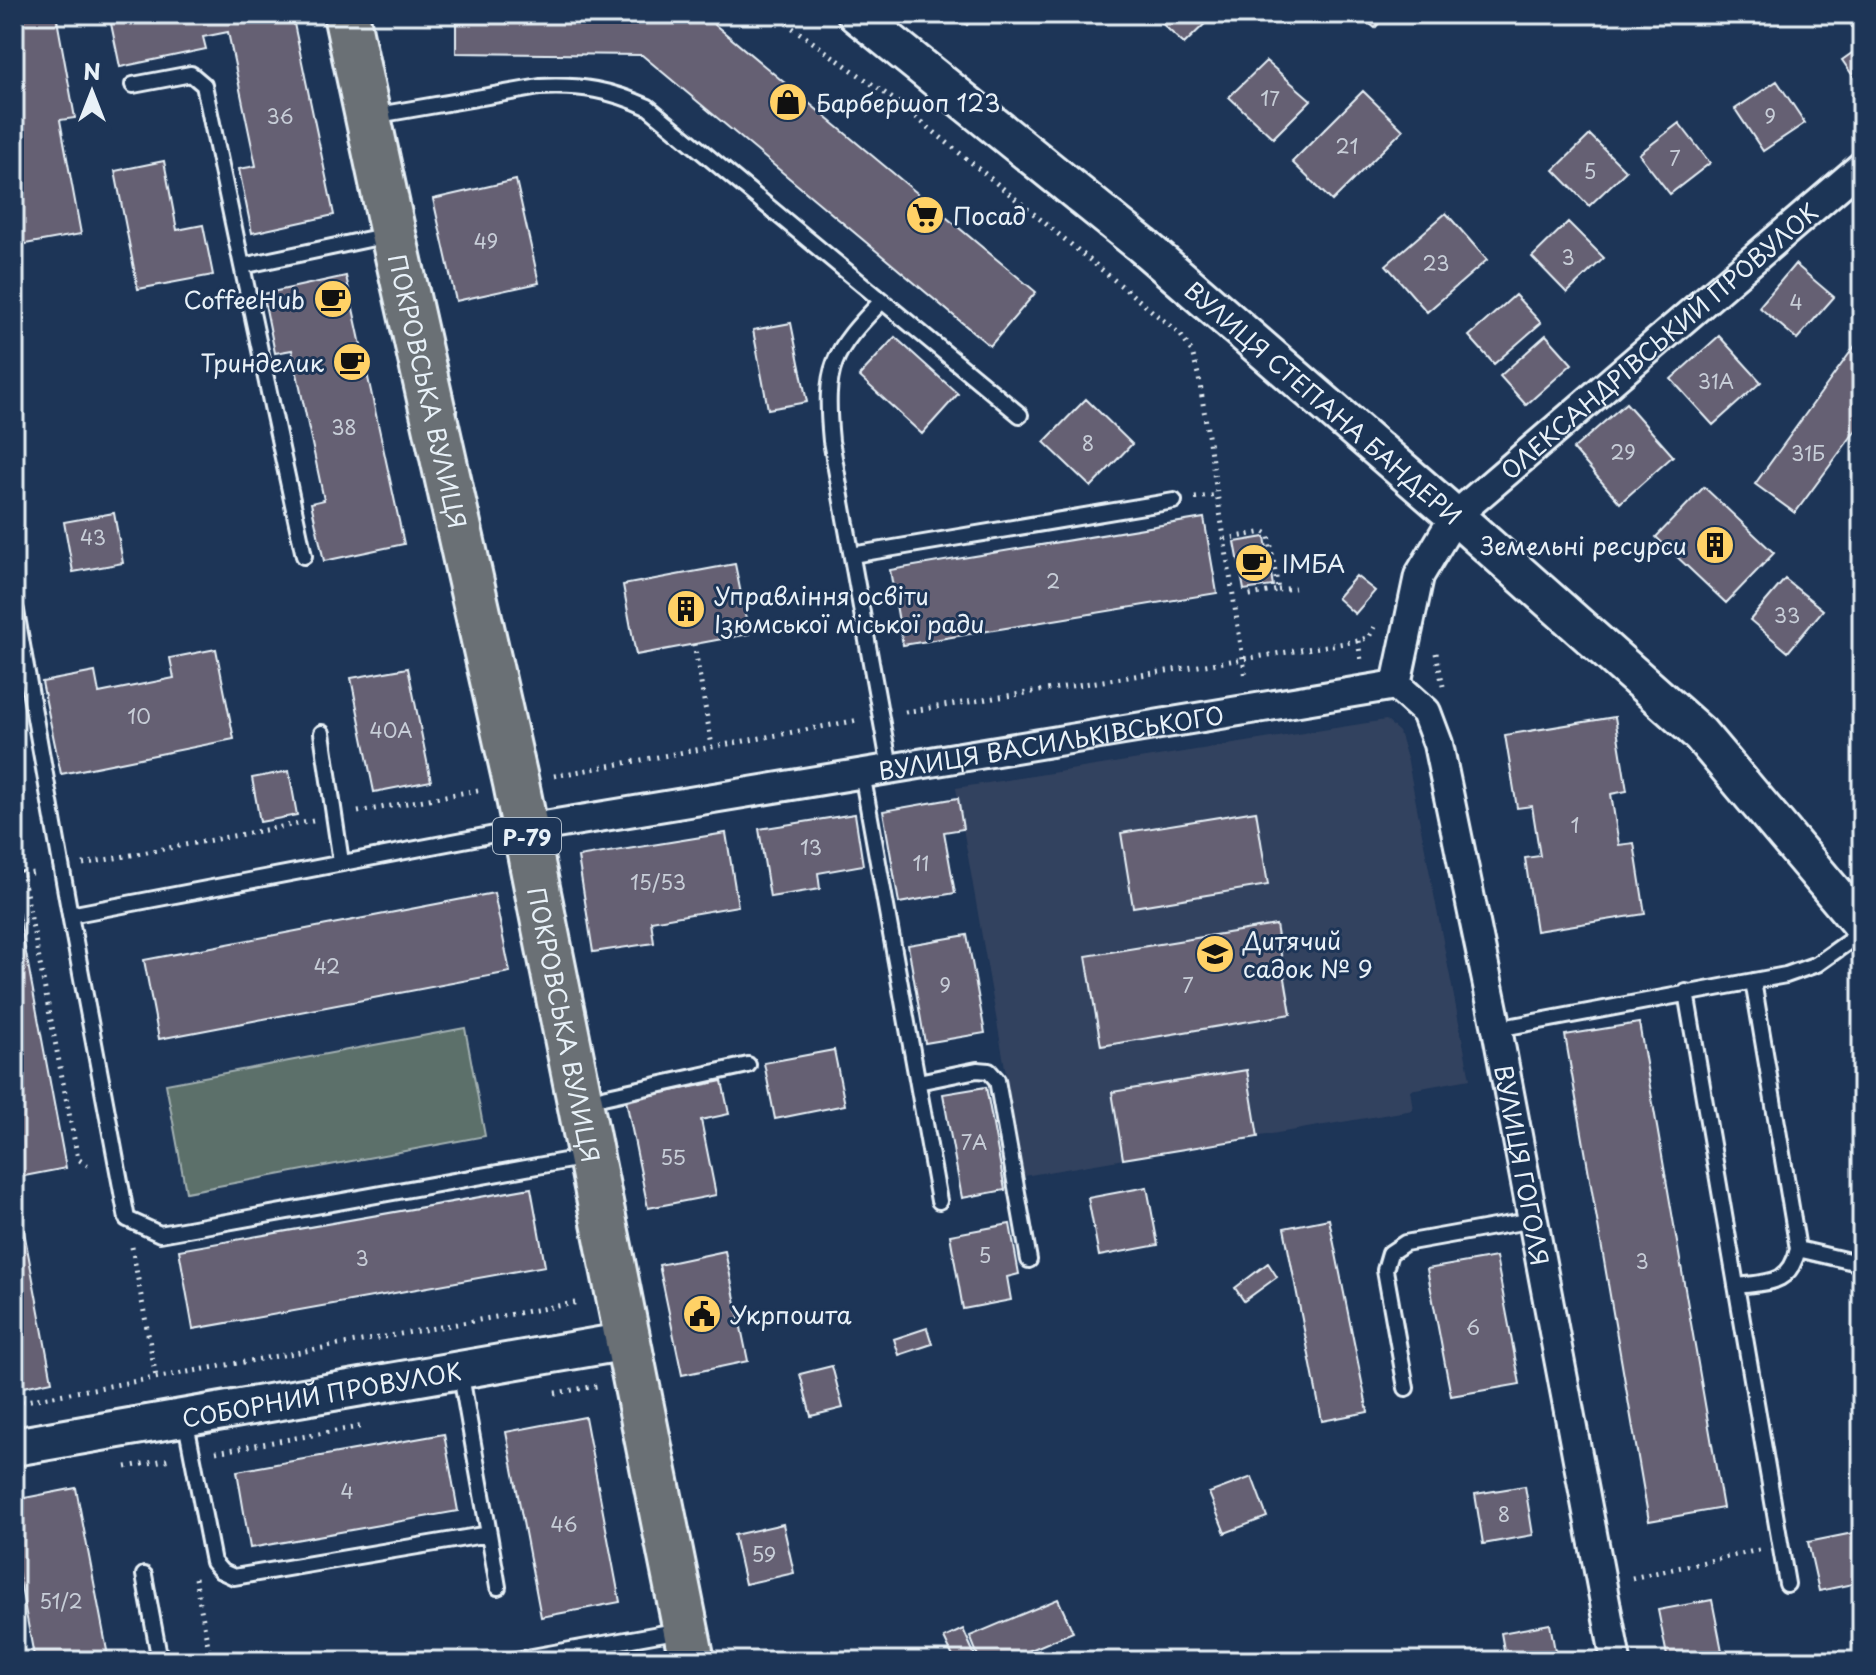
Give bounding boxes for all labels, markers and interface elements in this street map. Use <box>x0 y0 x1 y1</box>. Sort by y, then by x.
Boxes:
north arrow <box>52 52 132 132</box>
text: N <box>83 54 101 87</box>
shop icon: Барбершоп 123 <box>767 81 809 123</box>
house number: 17 <box>1260 83 1280 113</box>
place label: Барбершоп 123 <box>816 84 1000 120</box>
house number: 36 <box>266 101 294 131</box>
house number: 9 <box>1764 101 1776 131</box>
house number: 21 <box>1335 131 1359 161</box>
house number: 7 <box>1669 143 1681 173</box>
house number: 5 <box>1584 156 1596 186</box>
supermarket icon: Посад <box>904 194 946 236</box>
street label: ОЛЕКСАНДРІВСЬКИЙ ПРОВУЛОК <box>1492 194 1825 488</box>
place label: Посад <box>953 197 1026 233</box>
house number: 49 <box>474 226 498 256</box>
house number: 3 <box>1561 242 1575 272</box>
house number: 23 <box>1422 248 1450 278</box>
street label: ПОКРОВСЬКА ВУЛИЦЯ <box>380 250 476 532</box>
street label: ВУЛИЦЯ СТЕПАНА БАНДЕРИ <box>1177 272 1470 533</box>
cafe icon: CoffeeHub <box>312 278 354 320</box>
place label: CoffeeHub <box>183 281 305 317</box>
house number: 4 <box>1789 287 1803 317</box>
cafe icon: Тринделик <box>331 341 373 383</box>
place label: Тринделик <box>200 344 325 380</box>
house number: 31А <box>1698 366 1734 396</box>
house number: 38 <box>331 412 357 442</box>
house number: 8 <box>1082 428 1094 458</box>
house number: 29 <box>1610 437 1636 467</box>
house number: 31Б <box>1791 438 1825 468</box>
house number: 43 <box>80 522 106 552</box>
building icon: Земельні ресурси <box>1694 524 1736 566</box>
place label: Земельні ресурси <box>1481 527 1687 563</box>
cafe icon: ІМБА <box>1233 542 1275 584</box>
place label: ІМБА <box>1282 545 1345 581</box>
house number: 2 <box>1046 566 1060 596</box>
place label: Управління освіти Ізюмської міської ради <box>714 577 985 641</box>
building icon: Управління освіти Ізюмської міської ради <box>665 588 707 630</box>
house number: 33 <box>1774 600 1800 630</box>
street label: ВУЛИЦЯ ВАСИЛЬКІВСЬКОГО <box>875 696 1226 788</box>
house number: 10 <box>127 701 151 731</box>
house number: 40А <box>369 715 413 745</box>
house number: 1 <box>1571 810 1579 840</box>
road number: Р-79 <box>493 818 561 854</box>
house number: 13 <box>800 832 822 862</box>
house number: 11 <box>913 848 929 878</box>
house number: 15/53 <box>630 867 686 897</box>
street label: ПОКРОВСЬКА ВУЛИЦЯ <box>519 884 610 1166</box>
place label: Дитячий садок № 9 <box>1242 922 1373 986</box>
school or university icon: Дитячий садок № 9 <box>1194 933 1236 975</box>
house number: 42 <box>314 951 340 981</box>
house number: 9 <box>939 970 951 1000</box>
house number: 7 <box>1182 970 1194 1000</box>
street label: ВУЛИЦЯ ГОГОЛЯ <box>1486 1062 1559 1268</box>
house number: 7А <box>961 1127 987 1157</box>
house number: 55 <box>660 1142 686 1172</box>
house number: 5 <box>979 1240 991 1270</box>
house number: 3 <box>355 1243 369 1273</box>
house number: 3 <box>1635 1246 1649 1276</box>
public building icon: Укрпошта <box>681 1293 723 1335</box>
place label: Укрпошта <box>730 1296 852 1332</box>
house number: 6 <box>1466 1312 1480 1342</box>
street label: СОБОРНИЙ ПРОВУЛОК <box>179 1352 464 1436</box>
house number: 4 <box>340 1476 354 1506</box>
house number: 8 <box>1498 1499 1510 1529</box>
house number: 46 <box>550 1509 578 1539</box>
house number: 59 <box>752 1539 776 1569</box>
house number: 51/2 <box>39 1586 83 1616</box>

